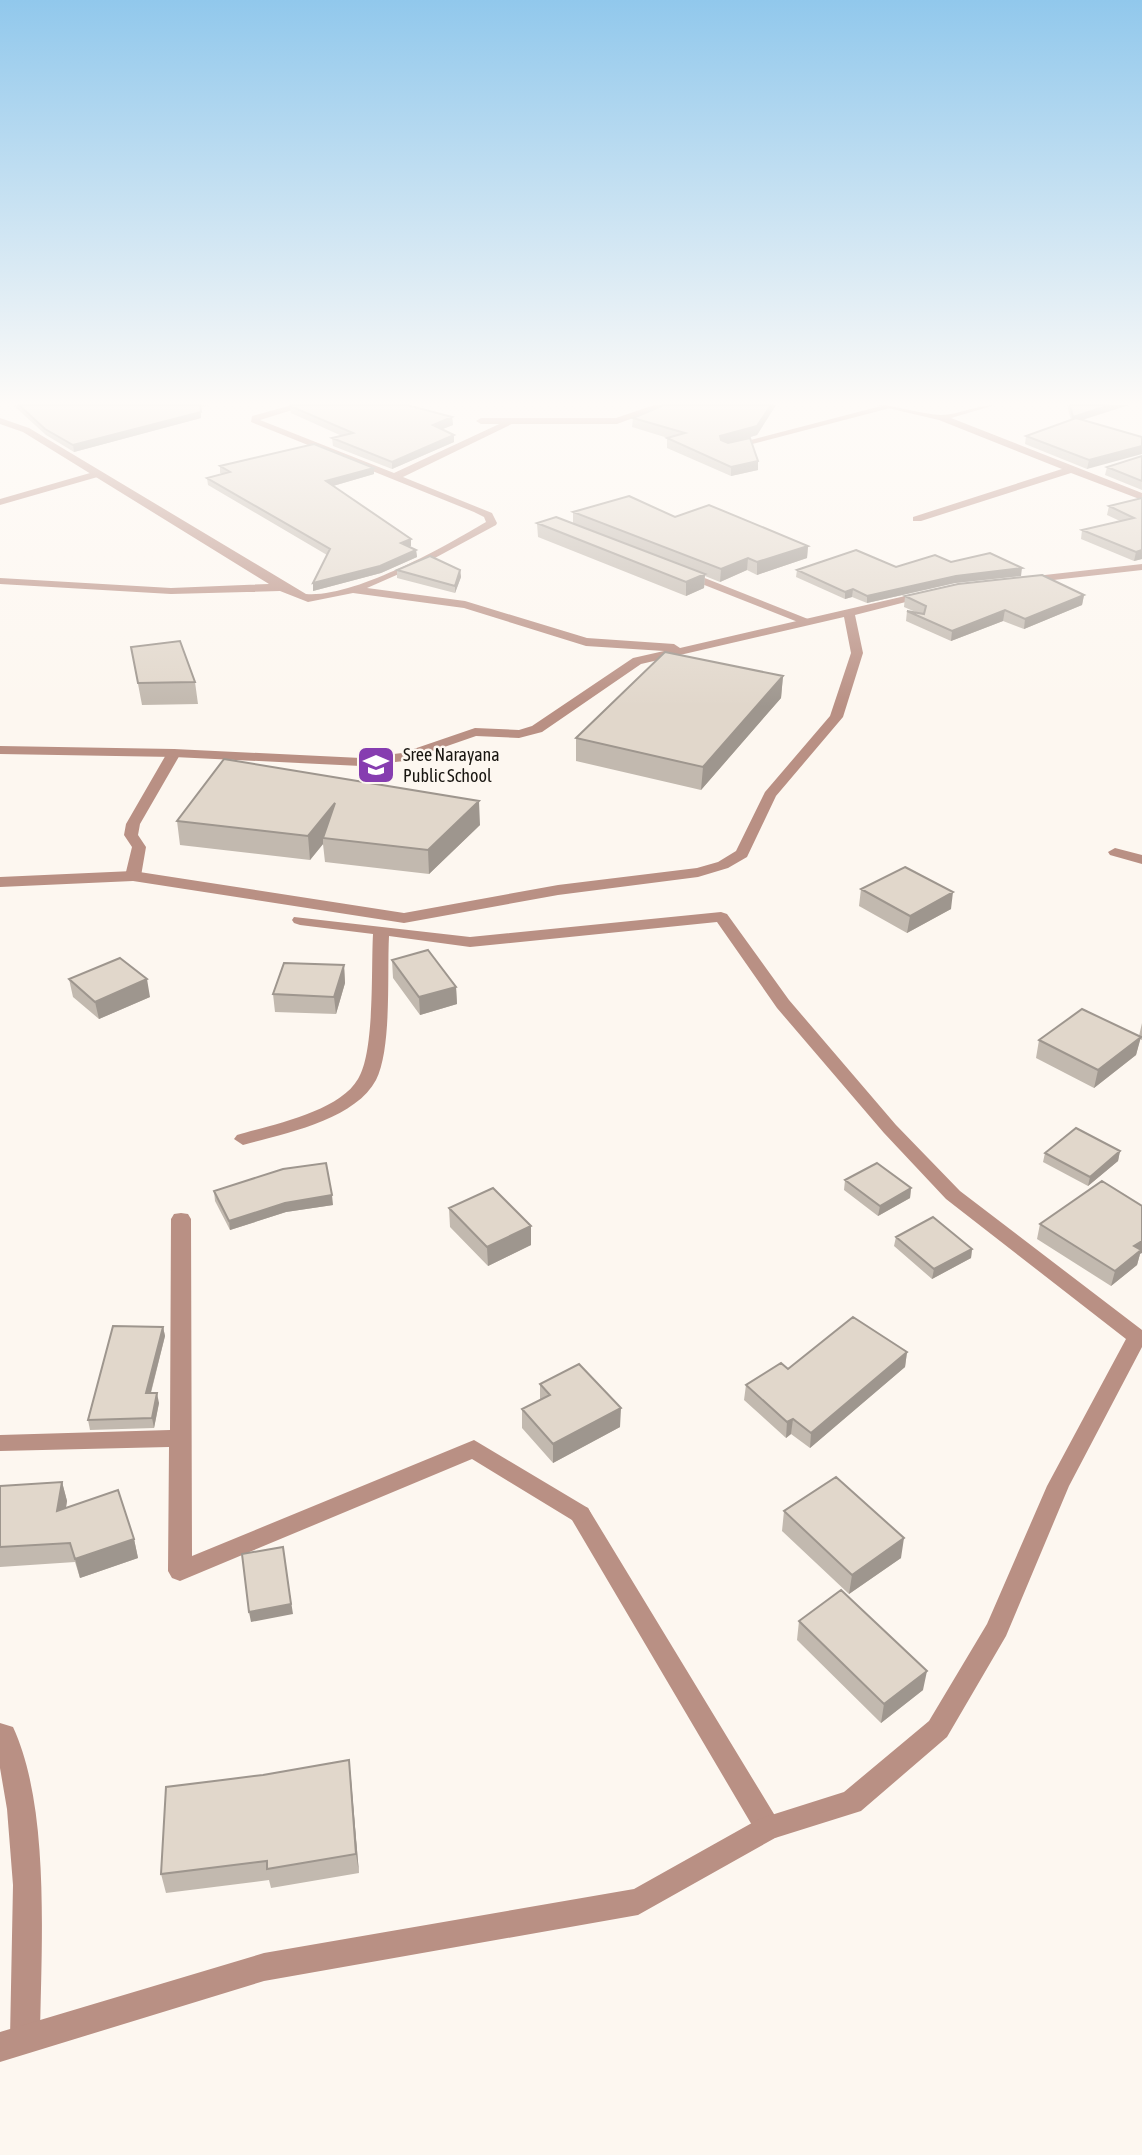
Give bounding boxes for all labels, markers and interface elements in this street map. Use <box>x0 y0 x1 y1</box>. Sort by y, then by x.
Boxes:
school or university icon: Sree Narayana Public School <box>355 744 397 786</box>
place label: Sree Narayana Public School <box>403 744 500 786</box>

